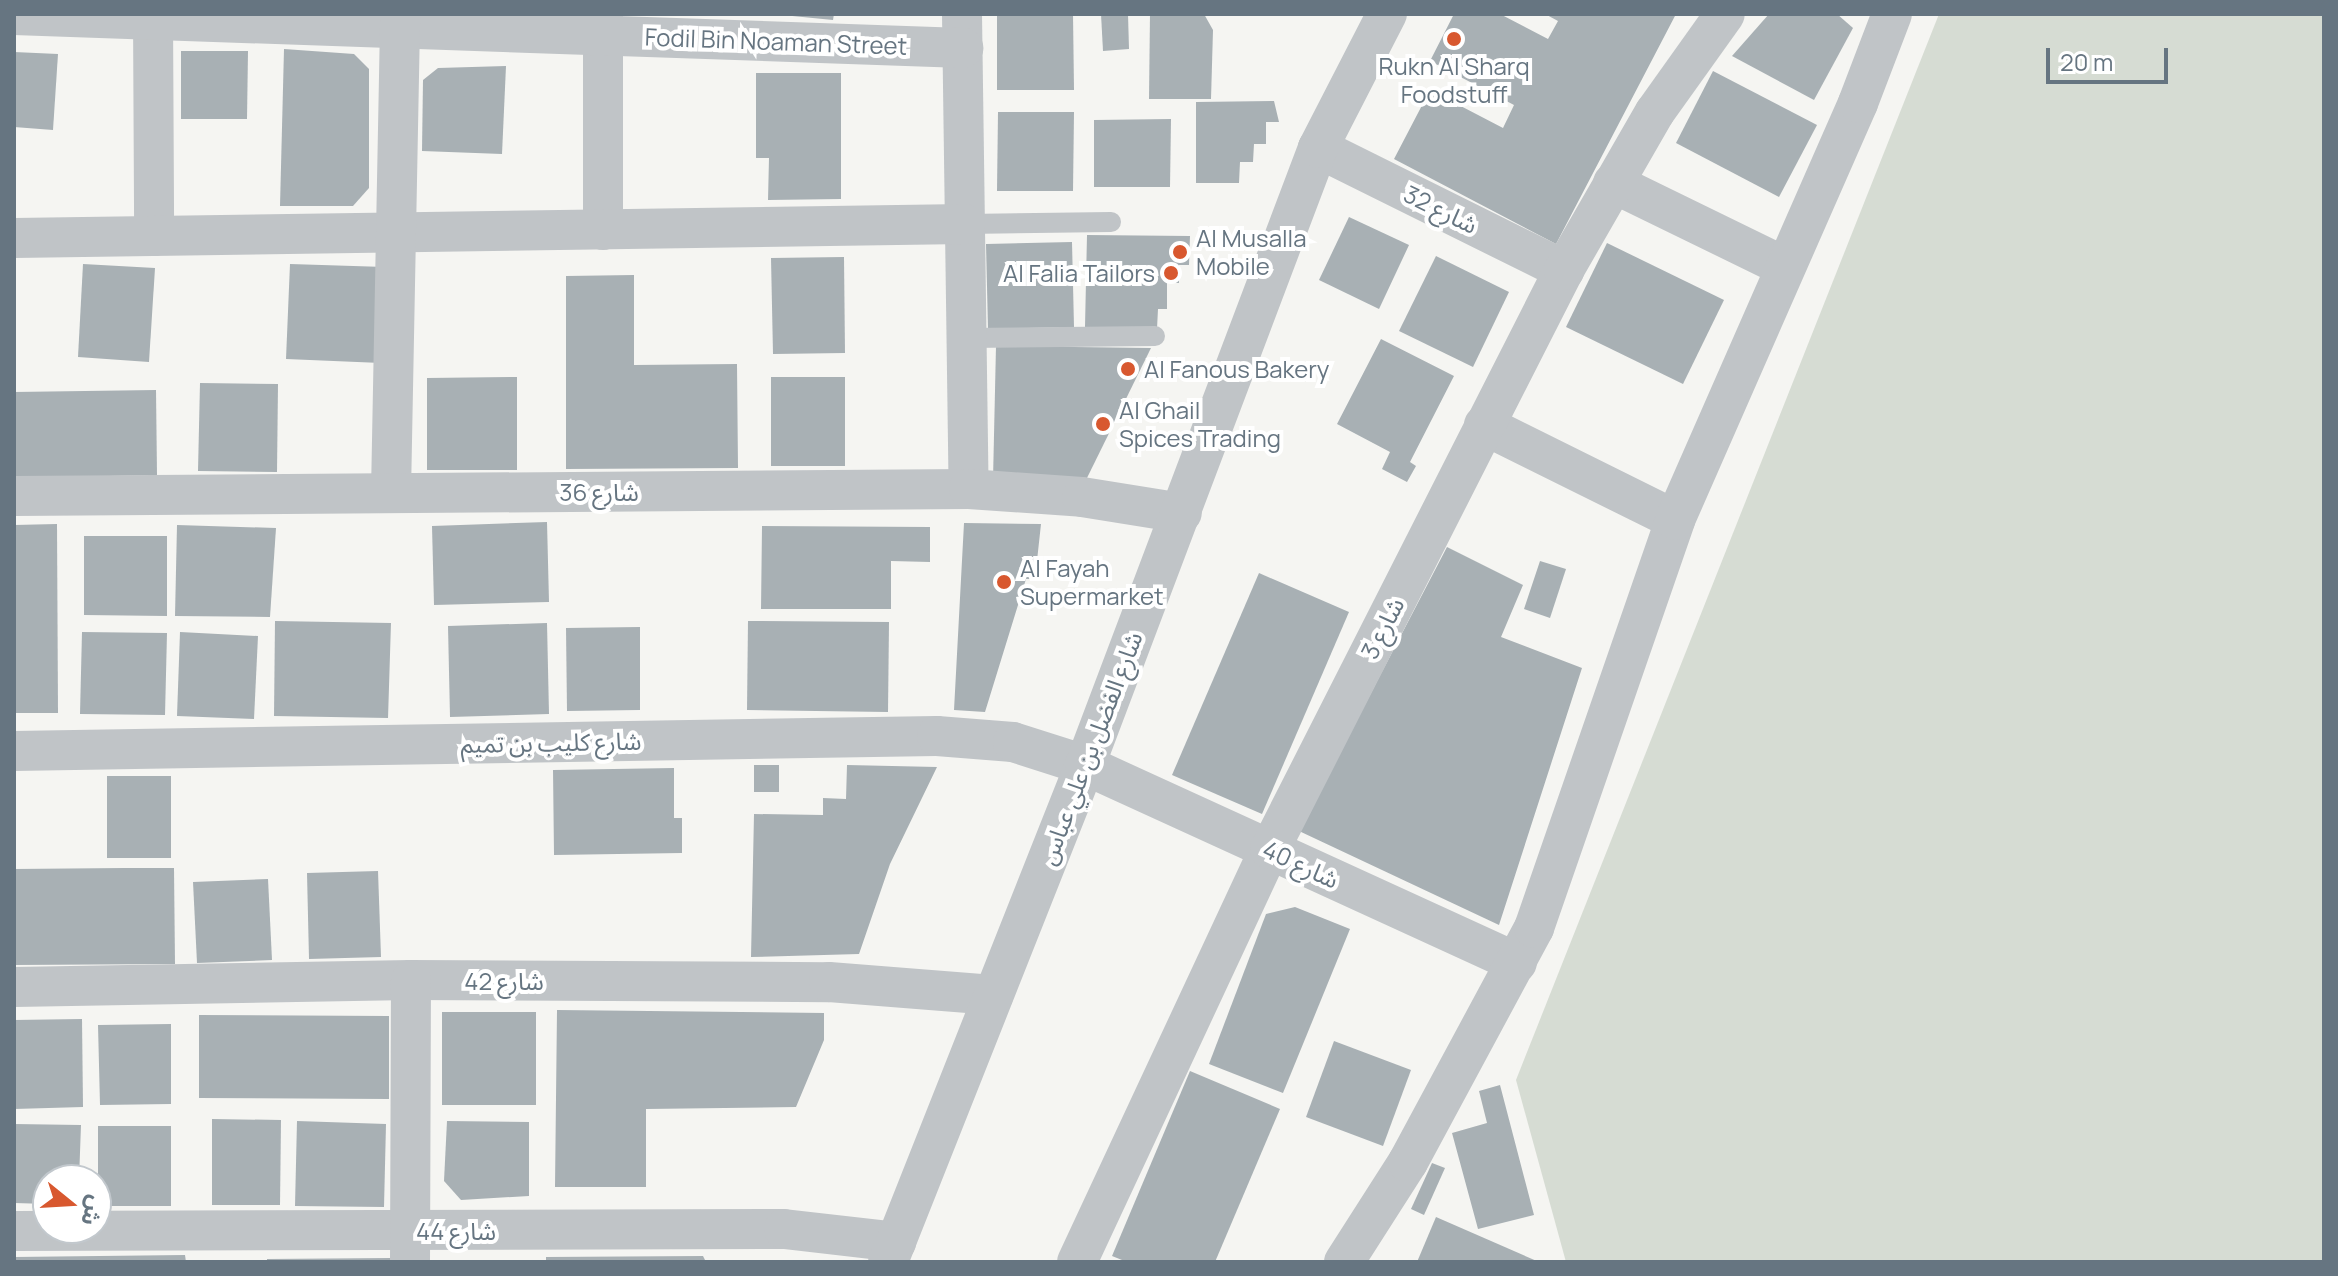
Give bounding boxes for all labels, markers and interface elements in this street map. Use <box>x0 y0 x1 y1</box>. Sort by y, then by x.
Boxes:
street label: Fodil Bin Noaman Street <box>644 22 908 60</box>
marker: Rukn Al Sharq Foodstuff <box>1445 30 1463 48</box>
scale bar <box>2050 32 2172 82</box>
text: 20 m <box>2060 45 2113 78</box>
place label: Rukn Al Sharq Foodstuff <box>1378 52 1530 108</box>
street label: شارع 32 <box>1399 179 1483 239</box>
place label: Al Musalla Mobile <box>1196 224 1307 280</box>
marker: Al Musalla Mobile <box>1171 243 1189 261</box>
place label: Al Falia Tailors <box>1003 259 1155 287</box>
marker: Al Falia Tailors <box>1162 264 1180 282</box>
place label: Al Fanous Bakery <box>1144 355 1329 383</box>
marker: Al Fanous Bakery <box>1119 360 1137 378</box>
place label: Al Ghail Spices Trading <box>1119 396 1281 452</box>
marker: Al Ghail Spices Trading <box>1094 415 1112 433</box>
street label: شارع 36 <box>559 478 639 506</box>
place label: Al Fayah Supermarket <box>1020 554 1164 610</box>
marker: Al Fayah Supermarket <box>995 573 1013 591</box>
street label: شارع 3 <box>1354 593 1410 663</box>
street label: شارع الفضل بن علي عباس <box>1032 627 1148 869</box>
street label: شارع كليب بن تميم <box>460 726 642 758</box>
street label: شارع 40 <box>1258 834 1344 894</box>
street label: شارع 42 <box>464 967 544 995</box>
north arrow <box>32 1164 112 1244</box>
text: ش <box>74 1192 112 1230</box>
street label: شارع 44 <box>416 1217 496 1245</box>

